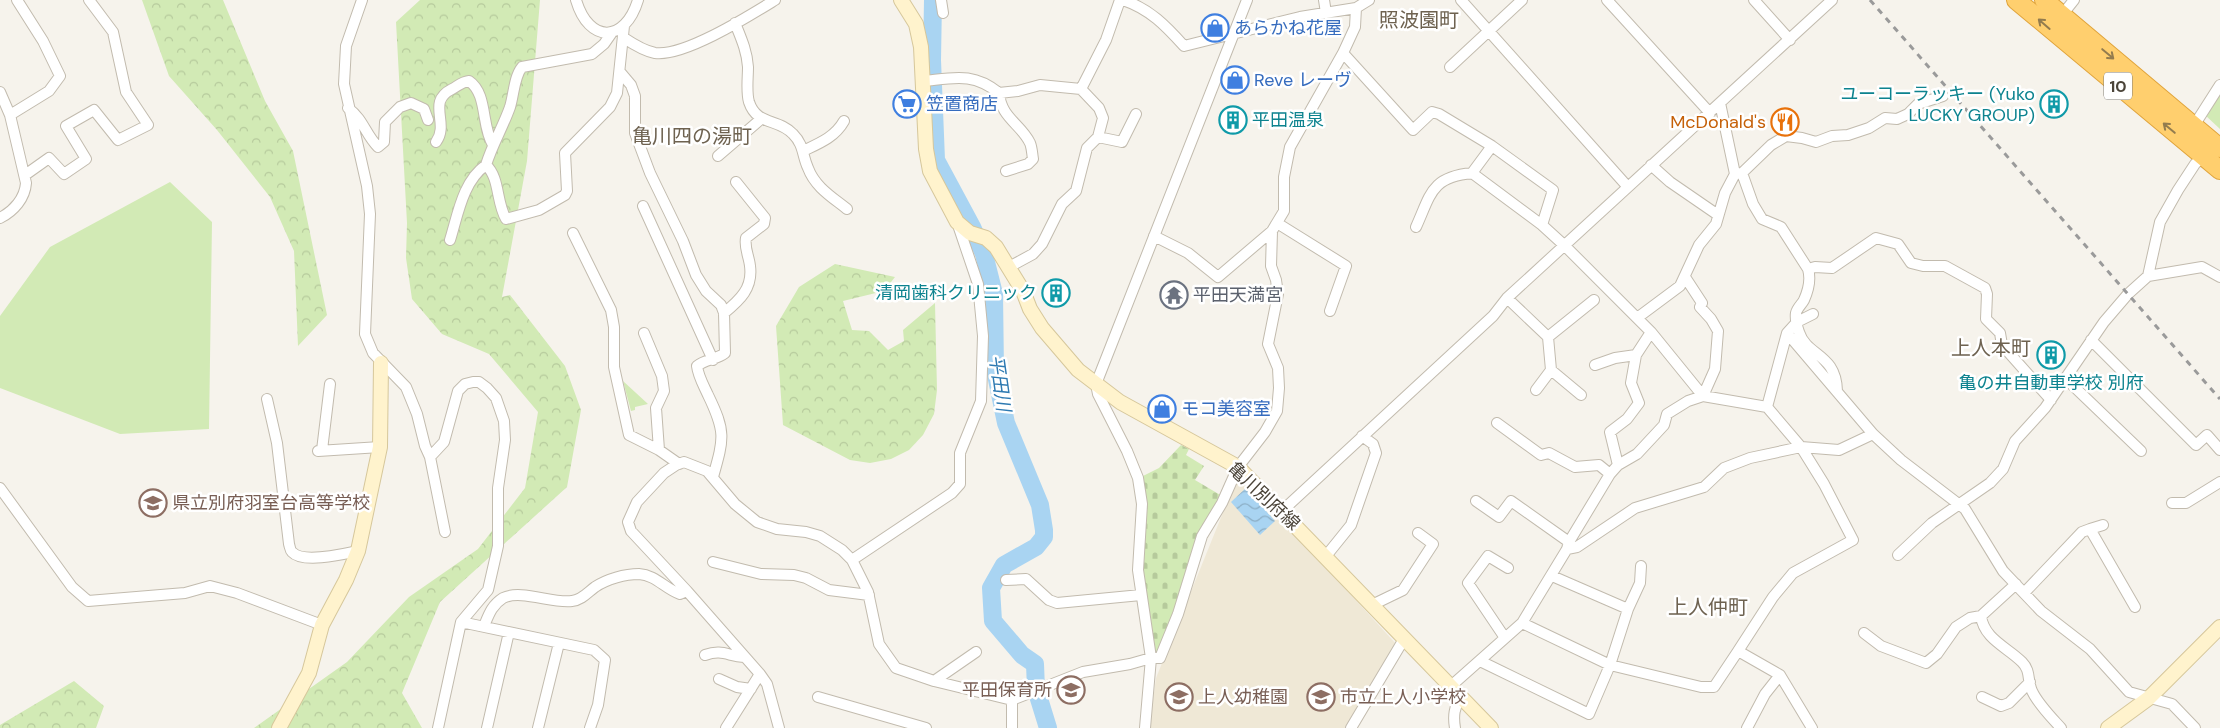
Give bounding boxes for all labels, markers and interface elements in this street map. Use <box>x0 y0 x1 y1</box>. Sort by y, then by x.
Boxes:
district label: 照波園町 <box>1379 7 1459 33</box>
shop icon: あらかね花屋 <box>1200 13 1230 43</box>
place label: あらかね花屋 <box>1234 16 1342 40</box>
one-way arrow <box>2038 18 2051 29</box>
one-way arrow <box>2101 48 2114 60</box>
shop icon: Reve レーヴ <box>1220 65 1250 95</box>
place label: Reve レーヴ <box>1254 68 1352 92</box>
road number: 10 <box>2104 72 2132 100</box>
place label: ユーコーラッキー (Yuko LUCKY GROUP) <box>1840 82 2035 127</box>
supermarket icon: 笠置商店 <box>892 89 922 119</box>
building icon: ユーコーラッキー (Yuko LUCKY GROUP) <box>2039 89 2069 119</box>
place label: 笠置商店 <box>926 92 998 116</box>
building icon: 平田温泉 <box>1218 105 1248 135</box>
restaurant icon: McDonald's <box>1770 107 1800 137</box>
place label: 平田温泉 <box>1252 108 1324 132</box>
place label: McDonald's <box>1670 110 1766 134</box>
district label: 亀川四の湯町 <box>632 123 752 149</box>
one-way arrow <box>2163 123 2176 134</box>
building icon: 清岡歯科クリニック <box>1041 278 1071 308</box>
temple icon: 平田天満宮 <box>1159 280 1189 310</box>
place label: 清岡歯科クリニック <box>875 281 1037 305</box>
place label: 平田天満宮 <box>1193 283 1283 307</box>
district label: 上人本町 <box>1951 335 2031 361</box>
building icon: 亀の井自動車学校 別府 <box>2036 340 2066 370</box>
water label: 平田川 <box>984 353 1017 415</box>
place label: 亀の井自動車学校 別府 <box>1959 371 2143 395</box>
shop icon: モコ美容室 <box>1147 394 1177 424</box>
place label: モコ美容室 <box>1181 397 1271 421</box>
street label: 亀川別府線 <box>1223 457 1305 535</box>
school or university icon: 県立別府羽室台高等学校 <box>138 488 168 518</box>
place label: 県立別府羽室台高等学校 <box>172 491 370 515</box>
district label: 上人仲町 <box>1668 594 1748 620</box>
school or university icon: 平田保育所 <box>1056 675 1086 705</box>
place label: 平田保育所 <box>962 678 1052 702</box>
school or university icon: 上人幼稚園 <box>1164 682 1194 712</box>
school or university icon: 市立上人小学校 <box>1306 682 1336 712</box>
place label: 上人幼稚園 <box>1198 685 1288 709</box>
place label: 市立上人小学校 <box>1340 685 1466 709</box>

